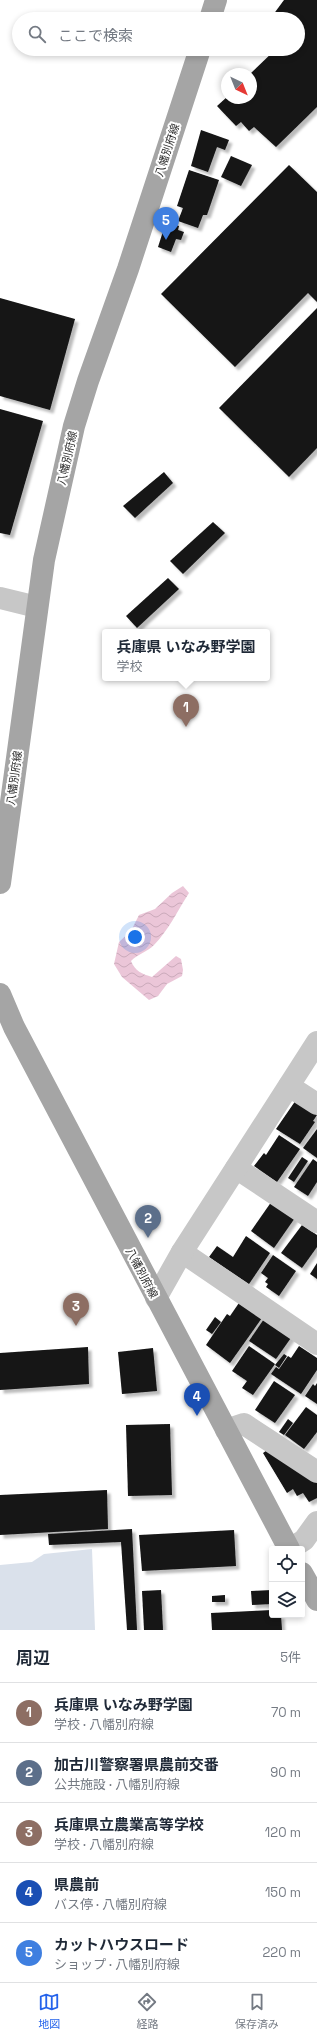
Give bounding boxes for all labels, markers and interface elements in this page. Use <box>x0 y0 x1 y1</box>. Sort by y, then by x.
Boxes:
search box <box>12 12 305 56</box>
icon: search <box>26 23 48 45</box>
text: ここで検索 <box>58 26 133 45</box>
north arrow <box>221 68 257 104</box>
street label: 八幡別府線 <box>152 122 182 178</box>
pin: 5 <box>153 207 179 240</box>
street label: 八幡別府線 <box>54 430 80 486</box>
popup <box>102 629 270 681</box>
text: 兵庫県 いなみ野学園 <box>117 637 255 656</box>
text: 学校 <box>117 658 143 675</box>
pin: 1 <box>173 694 199 727</box>
street label: 八幡別府線 <box>3 750 25 806</box>
your location <box>125 927 145 947</box>
pin: 2 <box>135 1205 161 1238</box>
street label: 八幡別府線 <box>123 1245 161 1301</box>
pin: 3 <box>63 1293 89 1326</box>
pin: 4 <box>184 1383 210 1416</box>
map controls <box>269 1546 305 1618</box>
button: locate <box>269 1546 305 1582</box>
button: layers <box>269 1582 305 1618</box>
text: 周辺 <box>16 1647 50 1669</box>
text: 5件 <box>280 1649 301 1666</box>
text: 兵庫県 いなみ野学園 <box>54 1695 193 1714</box>
text: 1 <box>26 1704 32 1721</box>
text: 70 m <box>271 1704 301 1721</box>
text: 学校 · 八幡別府線 <box>54 1716 154 1733</box>
text: 加古川警察署県農前交番 <box>54 1755 219 1774</box>
text: 2 <box>25 1764 33 1781</box>
text: 90 m <box>270 1764 301 1781</box>
text: 公共施設 · 八幡別府線 <box>54 1776 180 1793</box>
text: 兵庫県立農業高等学校 <box>54 1815 204 1834</box>
text: 3 <box>25 1824 33 1841</box>
text: 120 m <box>265 1824 301 1841</box>
text: 学校 · 八幡別府線 <box>54 1836 154 1853</box>
text: 県農前 <box>54 1875 99 1894</box>
text: 4 <box>25 1884 33 1901</box>
text: 150 m <box>265 1884 301 1901</box>
text: バス停 · 八幡別府線 <box>54 1896 167 1913</box>
text: カットハウスロード <box>54 1935 189 1954</box>
text: 5 <box>25 1944 33 1961</box>
text: 220 m <box>262 1944 301 1961</box>
text: ショップ · 八幡別府線 <box>54 1956 180 1973</box>
tab: 地図 <box>38 1991 60 2031</box>
tab: 経路 <box>136 1991 158 2031</box>
tab: 保存済み <box>235 1991 279 2031</box>

